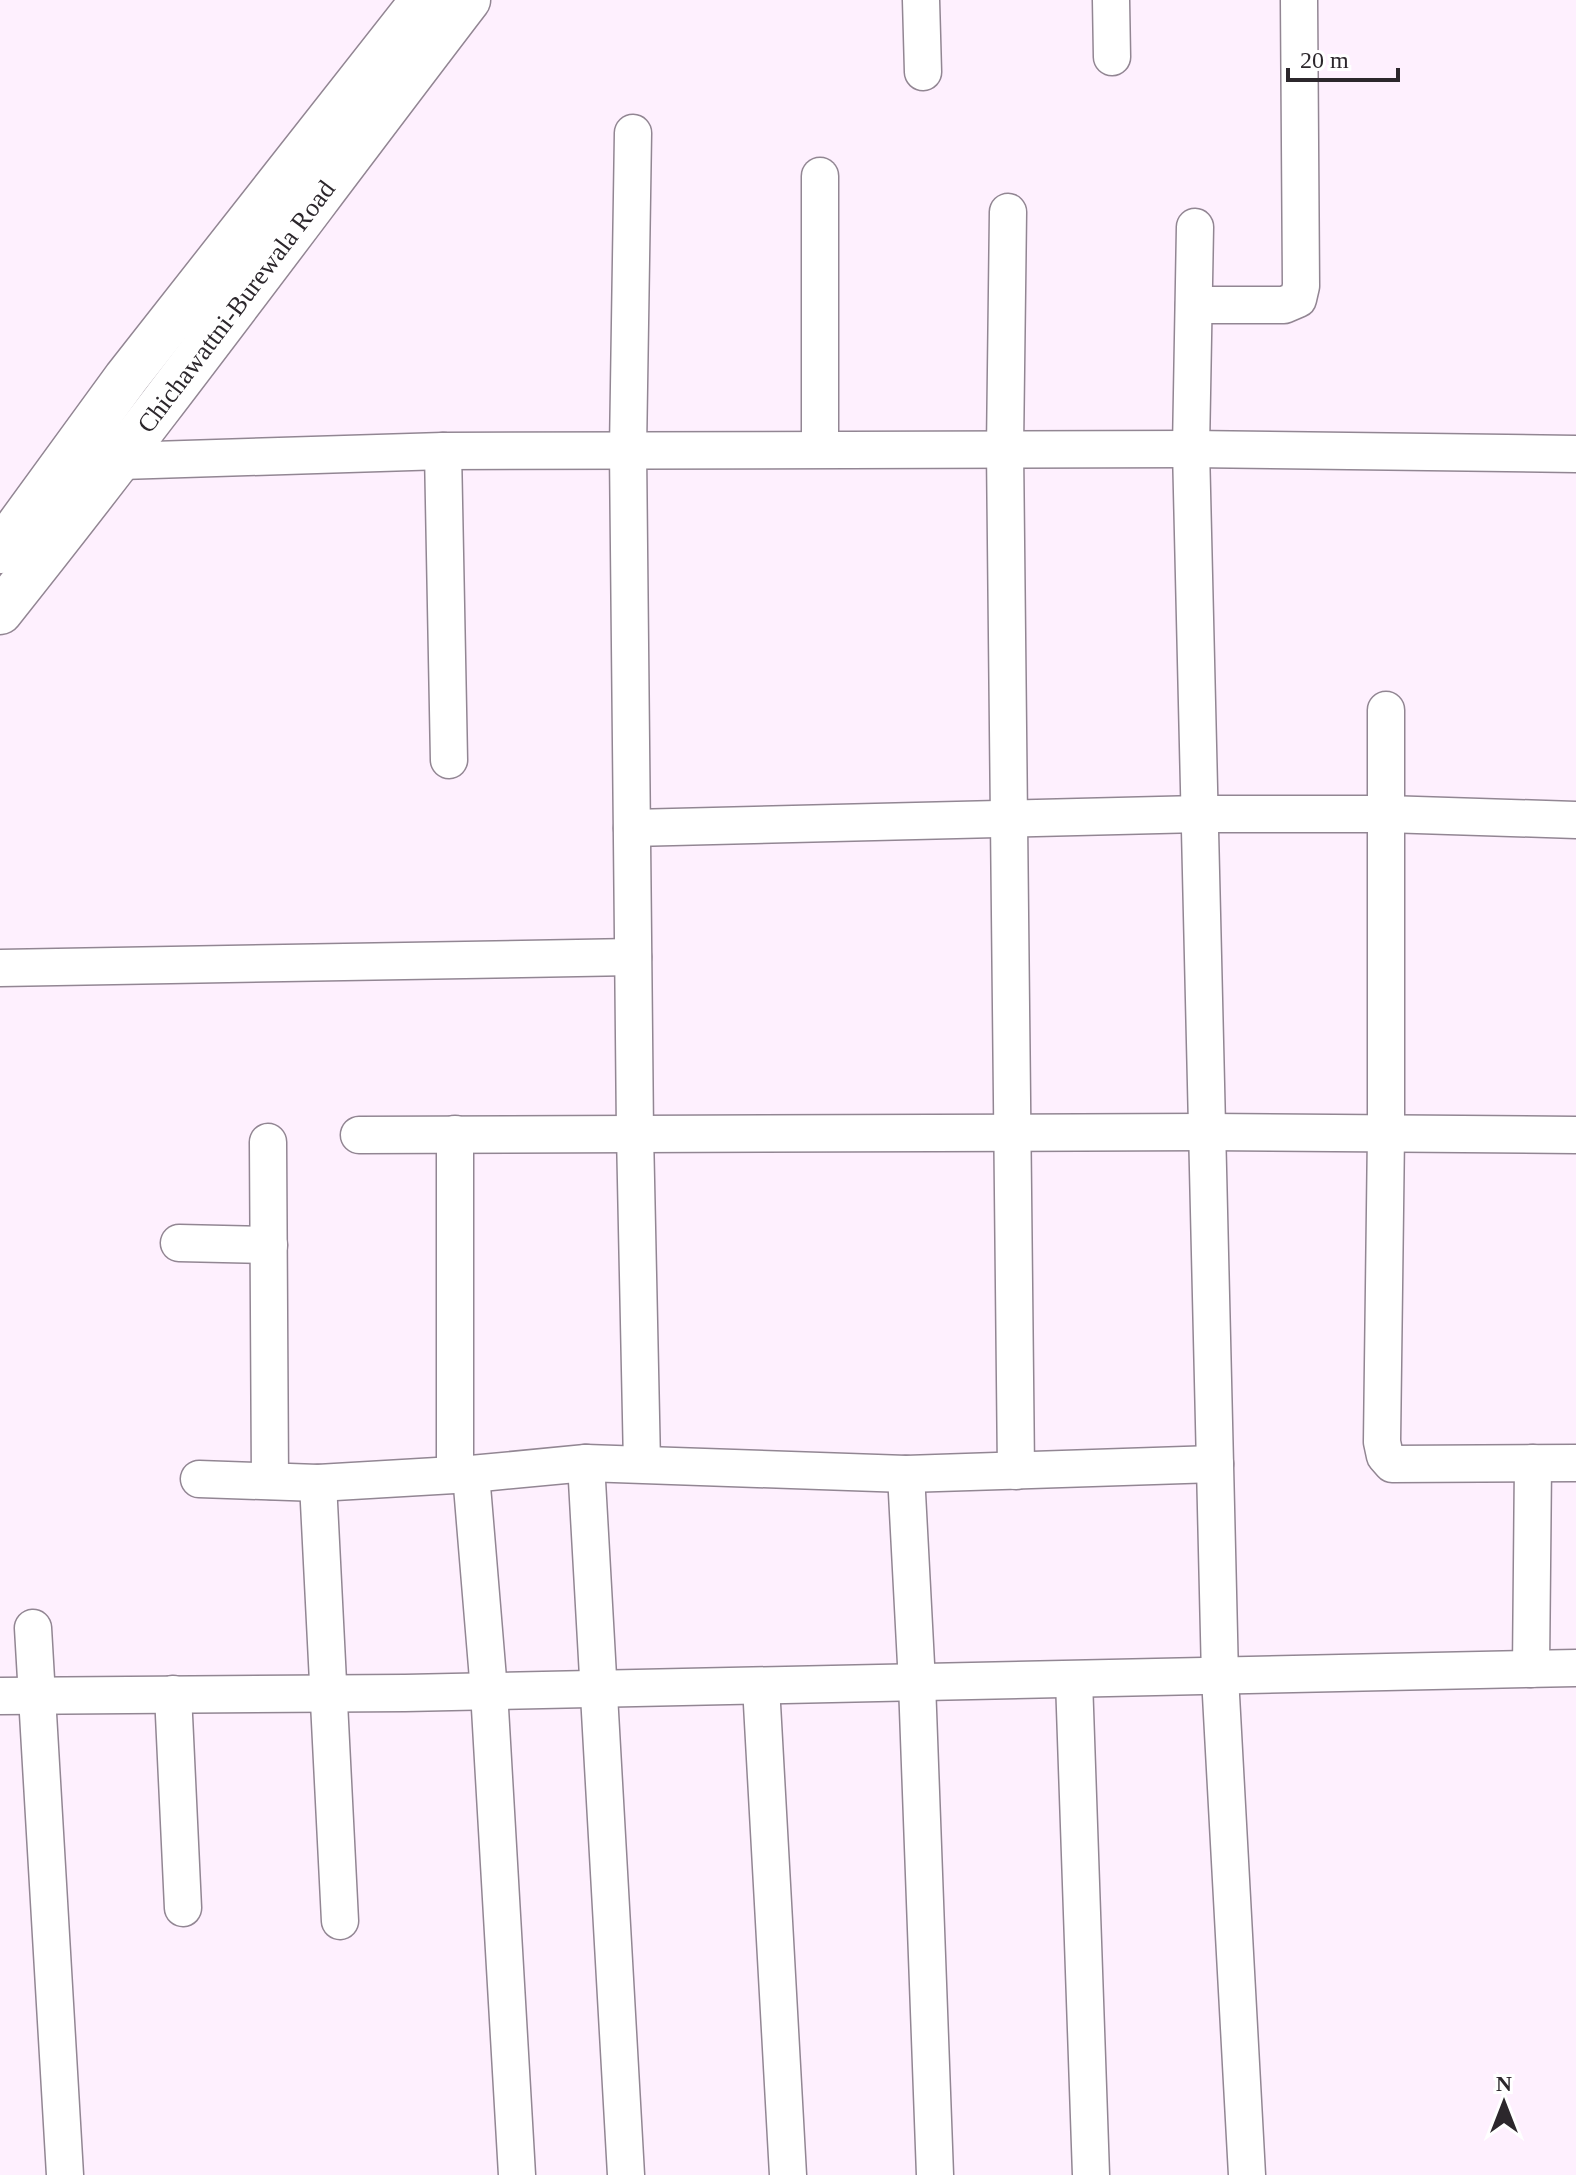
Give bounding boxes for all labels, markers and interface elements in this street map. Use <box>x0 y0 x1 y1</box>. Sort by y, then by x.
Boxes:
scale bar <box>1288 32 1398 82</box>
text: 20 m <box>1300 47 1349 73</box>
street label: Chichawattni-Burewala Road <box>131 175 341 438</box>
north arrow <box>1464 2063 1544 2143</box>
text: N <box>1496 2071 1512 2096</box>

